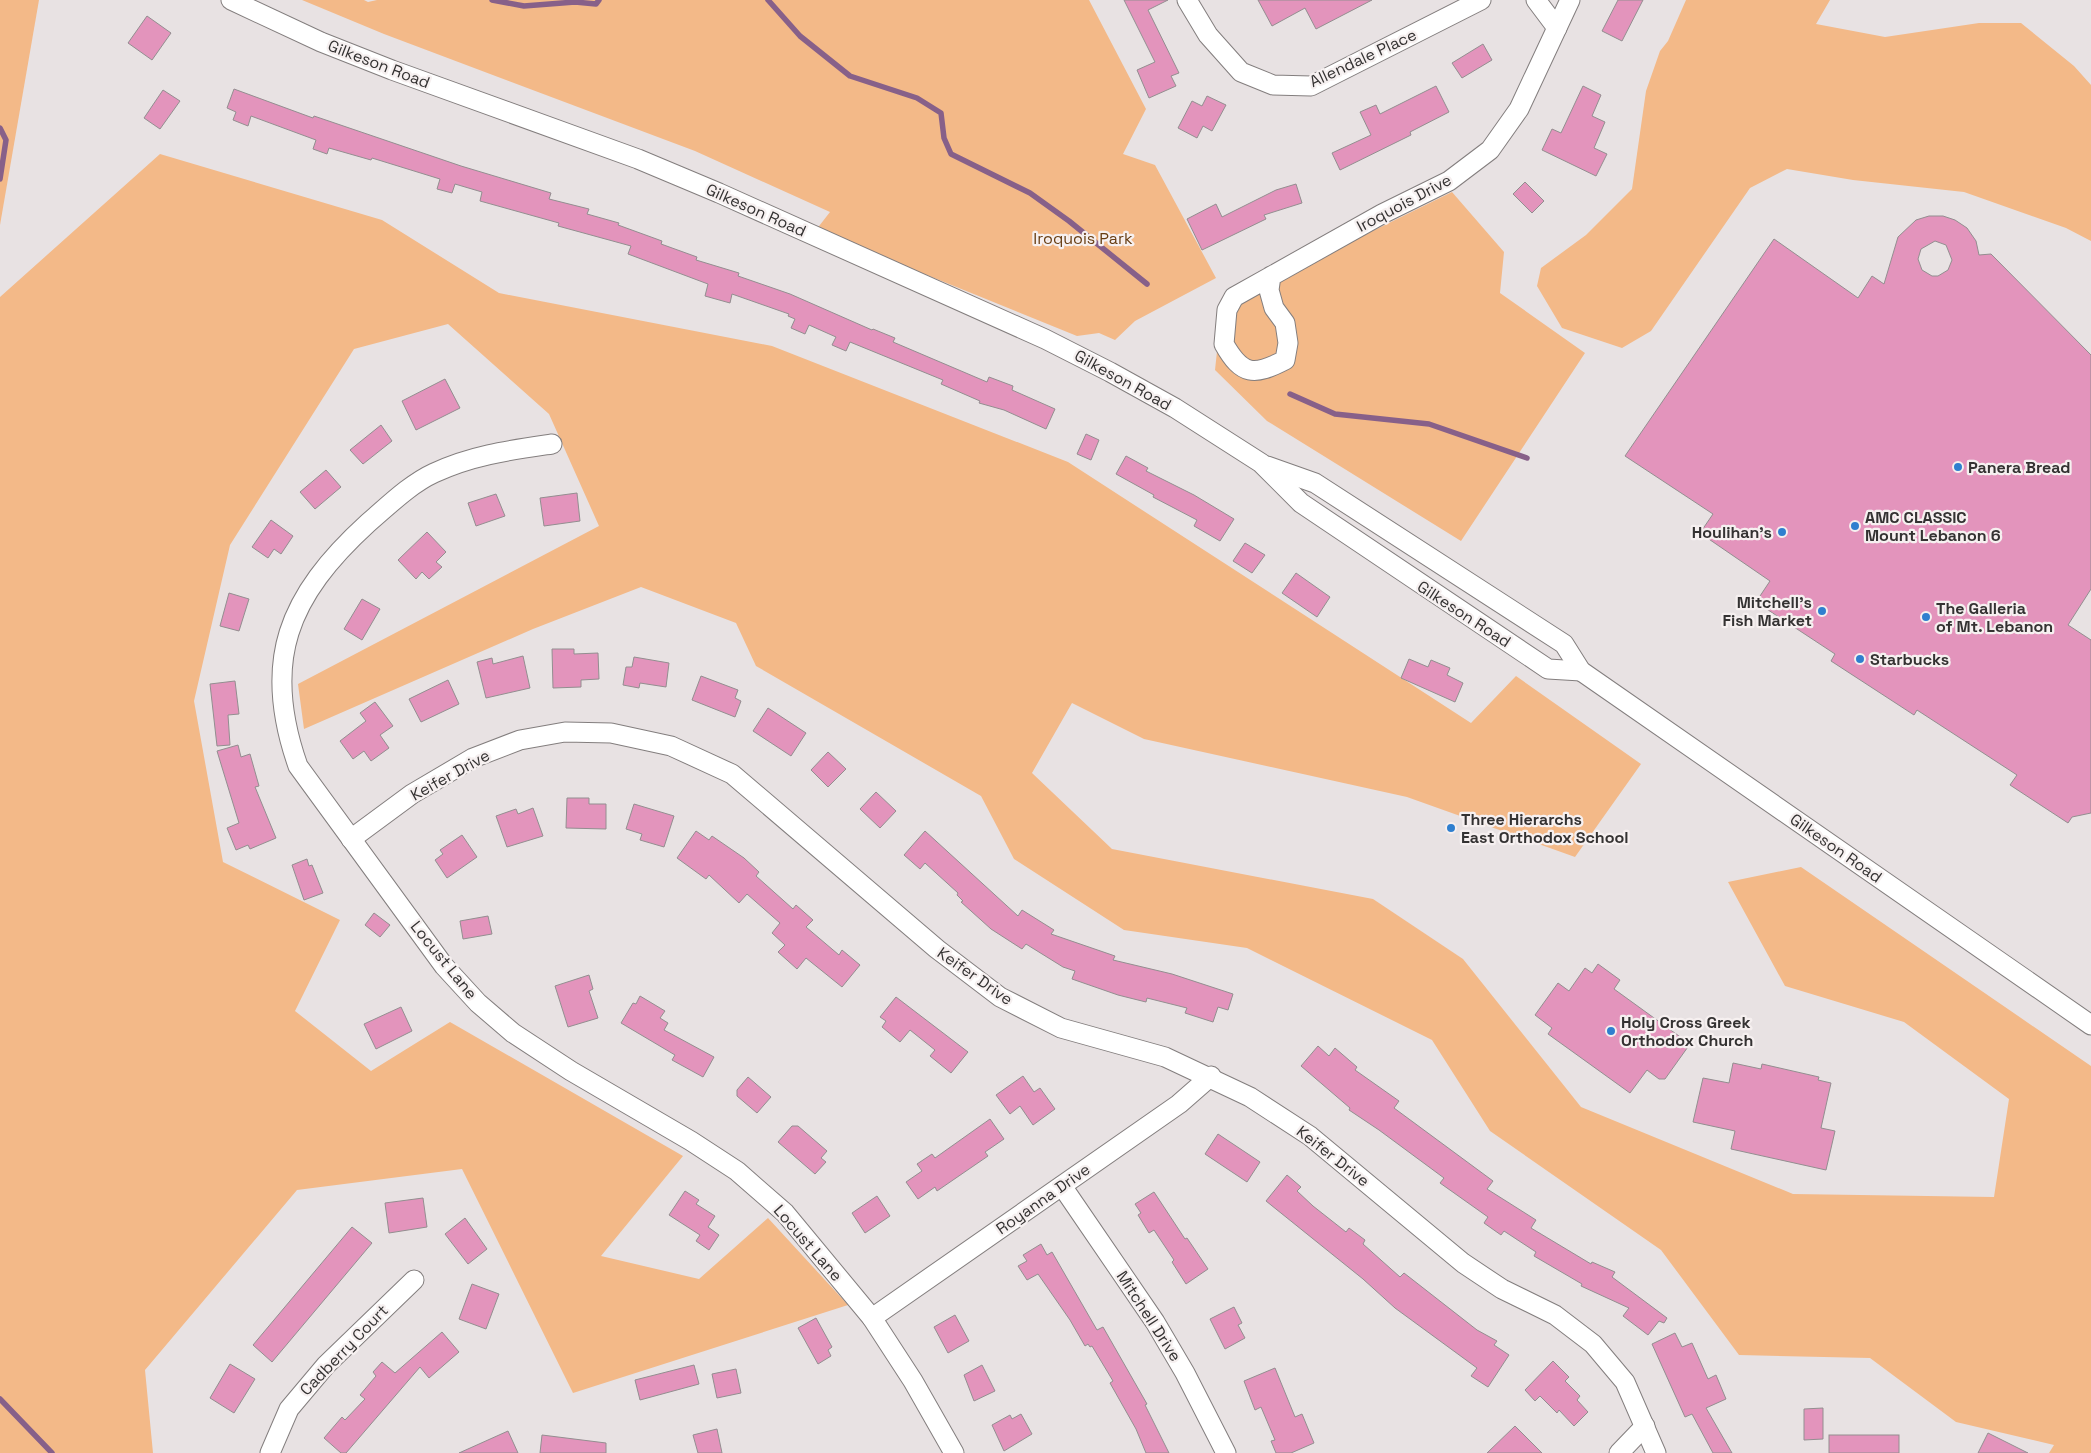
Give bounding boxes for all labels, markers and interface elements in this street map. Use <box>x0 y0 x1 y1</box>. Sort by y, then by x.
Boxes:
street label: Allendale Place <box>1306 24 1420 92</box>
street label: Gilkeson Road <box>325 35 433 93</box>
street label: Iroquois Drive <box>1353 169 1455 237</box>
street label: Gilkeson Road <box>703 179 809 241</box>
park label: Iroquois Park <box>1033 228 1133 249</box>
street label: Gilkeson Road <box>1071 345 1175 415</box>
place label: Panera Bread <box>1968 457 2071 478</box>
marker: Panera Bread <box>1952 461 1964 473</box>
place label: AMC CLASSIC Mount Lebanon 6 <box>1865 507 2001 546</box>
marker: AMC CLASSIC Mount Lebanon 6 <box>1849 520 1861 532</box>
place label: Houlihan's <box>1692 522 1772 543</box>
marker: Houlihan's <box>1776 526 1788 538</box>
street label: Gilkeson Road <box>1413 576 1515 652</box>
place label: Mitchell's Fish Market <box>1722 592 1812 631</box>
place label: The Galleria of Mt. Lebanon <box>1936 598 2053 637</box>
marker: Mitchell's Fish Market <box>1816 605 1828 617</box>
marker: The Galleria of Mt. Lebanon <box>1920 611 1932 623</box>
place label: Starbucks <box>1870 649 1949 670</box>
marker: Starbucks <box>1854 653 1866 665</box>
street label: Keifer Drive <box>407 745 493 805</box>
place label: Three Hierarchs East Orthodox School <box>1461 809 1629 848</box>
street label: Gilkeson Road <box>1786 809 1886 887</box>
marker: Three Hierarchs East Orthodox School <box>1445 822 1457 834</box>
street label: Locust Lane <box>406 917 482 1003</box>
street label: Keifer Drive <box>933 942 1017 1010</box>
place label: Holy Cross Greek Orthodox Church <box>1621 1012 1753 1051</box>
marker: Holy Cross Greek Orthodox Church <box>1605 1025 1617 1037</box>
street label: Keifer Drive <box>1292 1121 1374 1191</box>
street label: Royanna Drive <box>992 1159 1094 1239</box>
street label: Locust Lane <box>769 1200 847 1286</box>
street label: Mitchell Drive <box>1112 1267 1186 1365</box>
street label: Cadberry Court <box>295 1300 393 1400</box>

